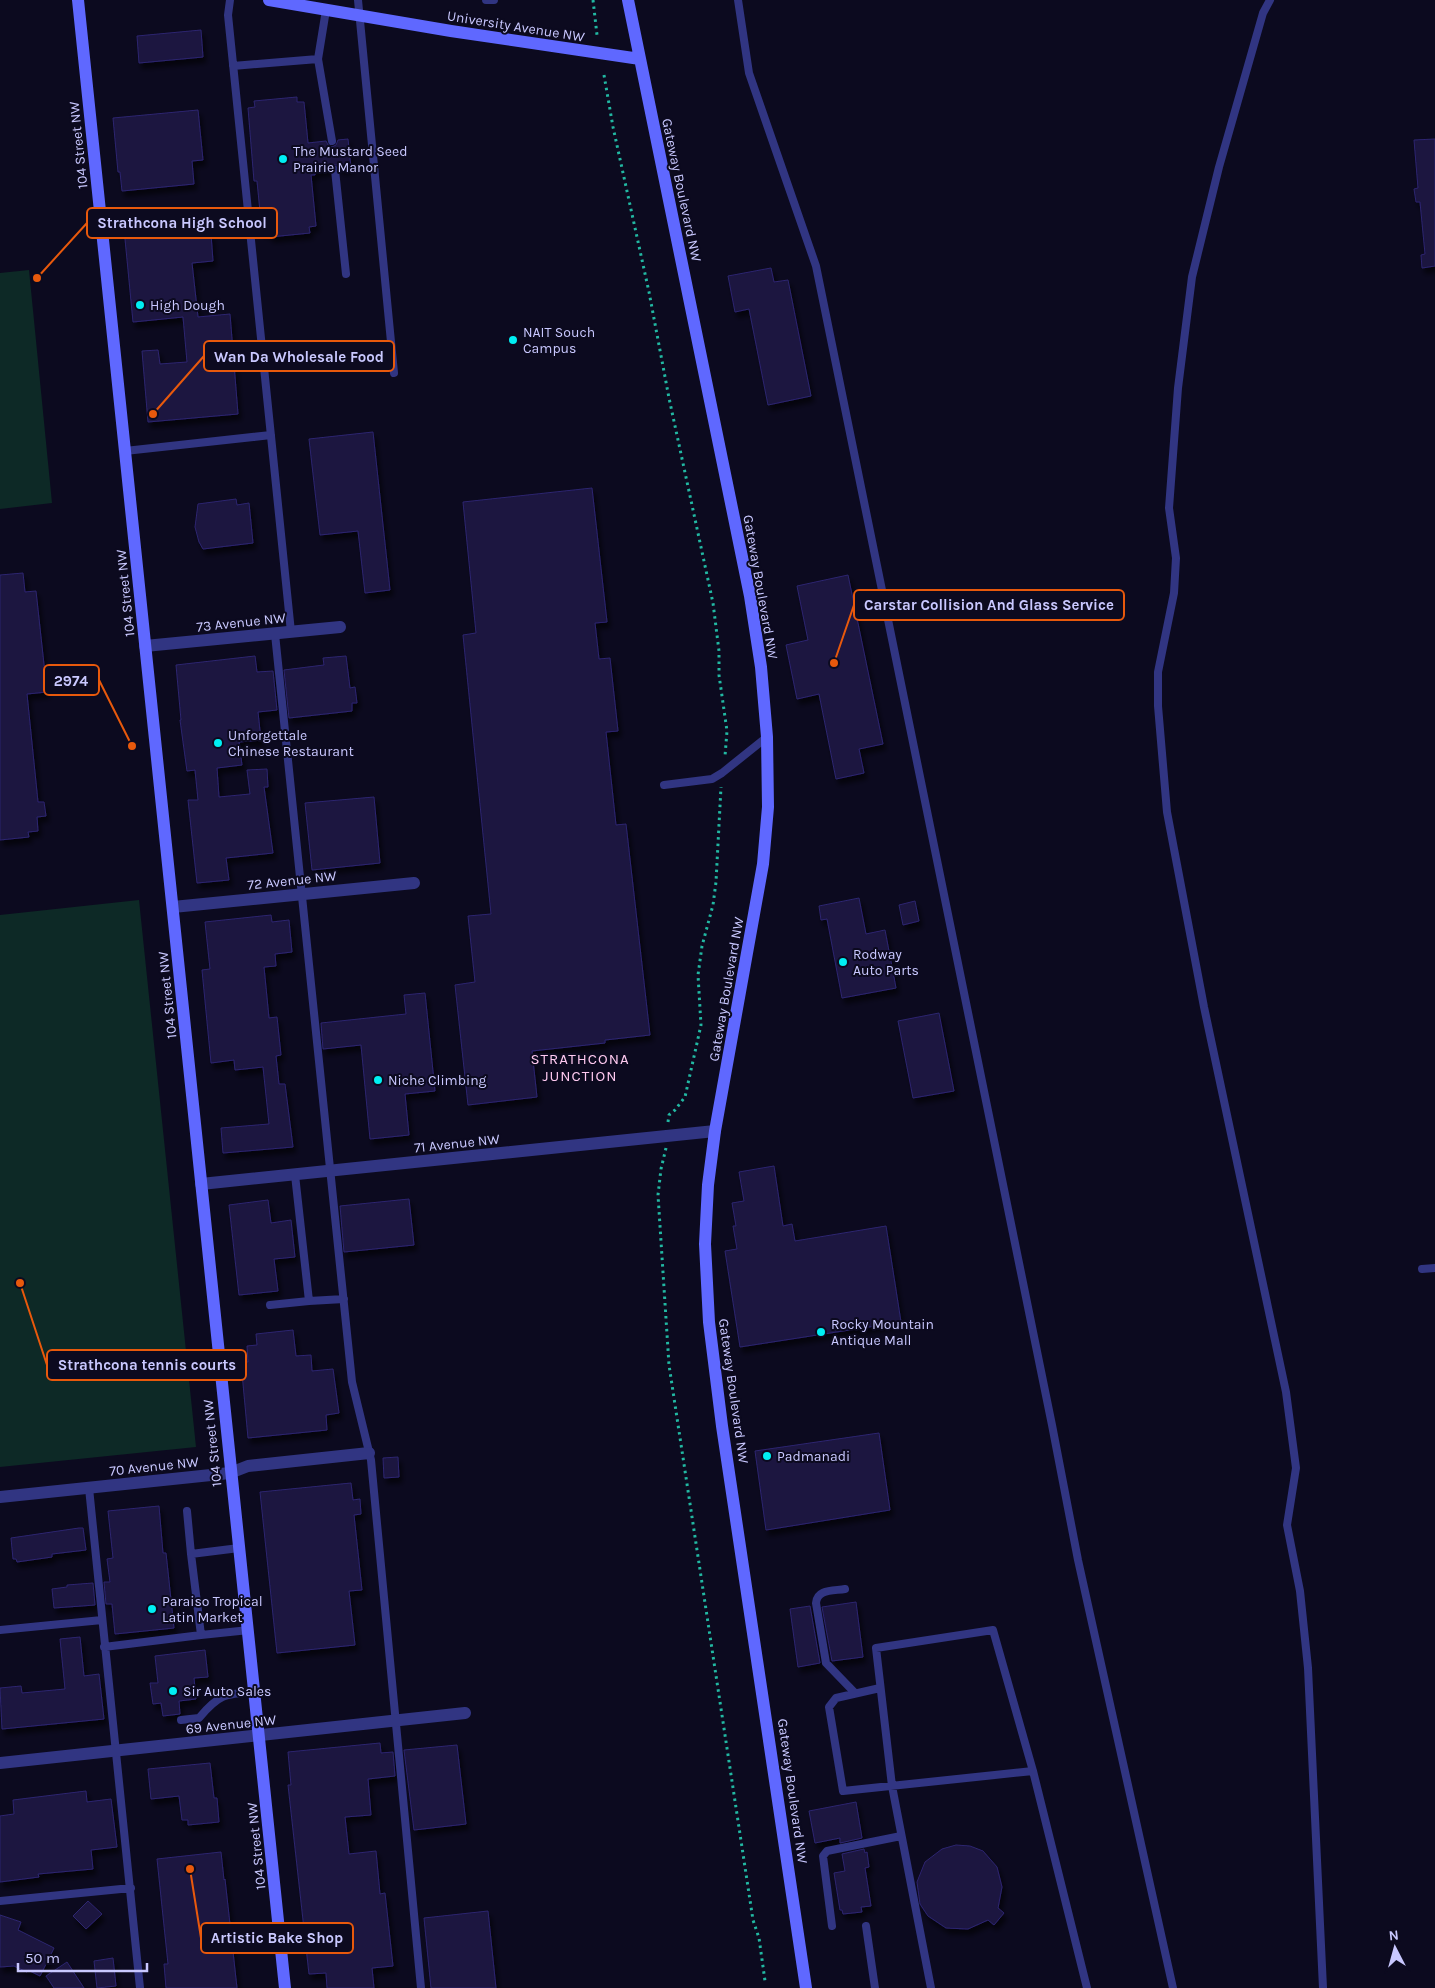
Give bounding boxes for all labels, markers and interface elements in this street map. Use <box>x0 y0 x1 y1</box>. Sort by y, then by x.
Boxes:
street label: University Avenue NW <box>446 7 586 46</box>
street label: 104 Street NW <box>65 100 92 190</box>
street label: Gateway Boulevard NW <box>658 117 705 264</box>
place label: The Mustard Seed Prairie Manor <box>293 143 407 176</box>
marker: The Mustard Seed Prairie Manor <box>277 153 289 165</box>
callout: Strathcona High School <box>87 208 277 238</box>
text: Strathcona High School <box>97 214 267 232</box>
place label: High Dough <box>150 297 225 314</box>
marker: High Dough <box>134 299 146 311</box>
place label: NAIT Souch Campus <box>523 324 595 357</box>
marker: NAIT Souch Campus <box>507 334 519 346</box>
callout: Wan Da Wholesale Food <box>204 341 394 371</box>
text: Wan Da Wholesale Food <box>214 348 384 366</box>
street label: Gateway Boulevard NW <box>739 514 782 661</box>
street label: 104 Street NW <box>112 548 139 638</box>
callout: Carstar Collision And Glass Service <box>854 590 1124 620</box>
text: Carstar Collision And Glass Service <box>864 596 1114 614</box>
street label: 73 Avenue NW <box>196 609 287 636</box>
callout: 2974 <box>44 665 99 695</box>
text: 2974 <box>54 672 88 690</box>
place label: Unforgettale Chinese Restaurant <box>228 727 354 760</box>
marker: Unforgettale Chinese Restaurant <box>212 737 224 749</box>
street label: 72 Avenue NW <box>247 867 338 894</box>
street label: Gateway Boulevard NW <box>705 915 748 1063</box>
place label: Rodway Auto Parts <box>853 946 919 979</box>
street label: 104 Street NW <box>154 950 181 1040</box>
marker: Rodway Auto Parts <box>837 956 849 968</box>
district label: STRATHCONA JUNCTION <box>530 1050 630 1085</box>
place label: Niche Climbing <box>388 1072 487 1089</box>
marker: Niche Climbing <box>372 1074 384 1086</box>
street label: 71 Avenue NW <box>413 1130 501 1156</box>
place label: Rocky Mountain Antique Mall <box>831 1316 934 1349</box>
street label: Gateway Boulevard NW <box>715 1317 752 1465</box>
marker: Rocky Mountain Antique Mall <box>815 1326 827 1338</box>
callout: Strathcona tennis courts <box>47 1350 246 1380</box>
text: Strathcona tennis courts <box>58 1356 236 1374</box>
street label: 104 Street NW <box>199 1398 226 1488</box>
place label: Padmanadi <box>777 1448 850 1465</box>
marker: Padmanadi <box>761 1450 773 1462</box>
street label: 70 Avenue NW <box>109 1453 200 1480</box>
place label: Paraiso Tropical Latin Market <box>162 1593 263 1626</box>
marker: Paraiso Tropical Latin Market <box>146 1603 158 1615</box>
place label: Sir Auto Sales <box>183 1683 271 1700</box>
marker: Sir Auto Sales <box>167 1685 179 1697</box>
street label: 69 Avenue NW <box>185 1711 278 1738</box>
street label: Gateway Boulevard NW <box>774 1717 811 1865</box>
street label: 104 Street NW <box>243 1801 270 1891</box>
callout: Artistic Bake Shop <box>201 1923 353 1953</box>
north arrow <box>1370 1923 1420 1973</box>
text: N <box>1388 1927 1400 1945</box>
text: Artistic Bake Shop <box>211 1929 343 1947</box>
scale bar <box>18 1940 146 1972</box>
text: 50 m <box>25 1949 60 1967</box>

